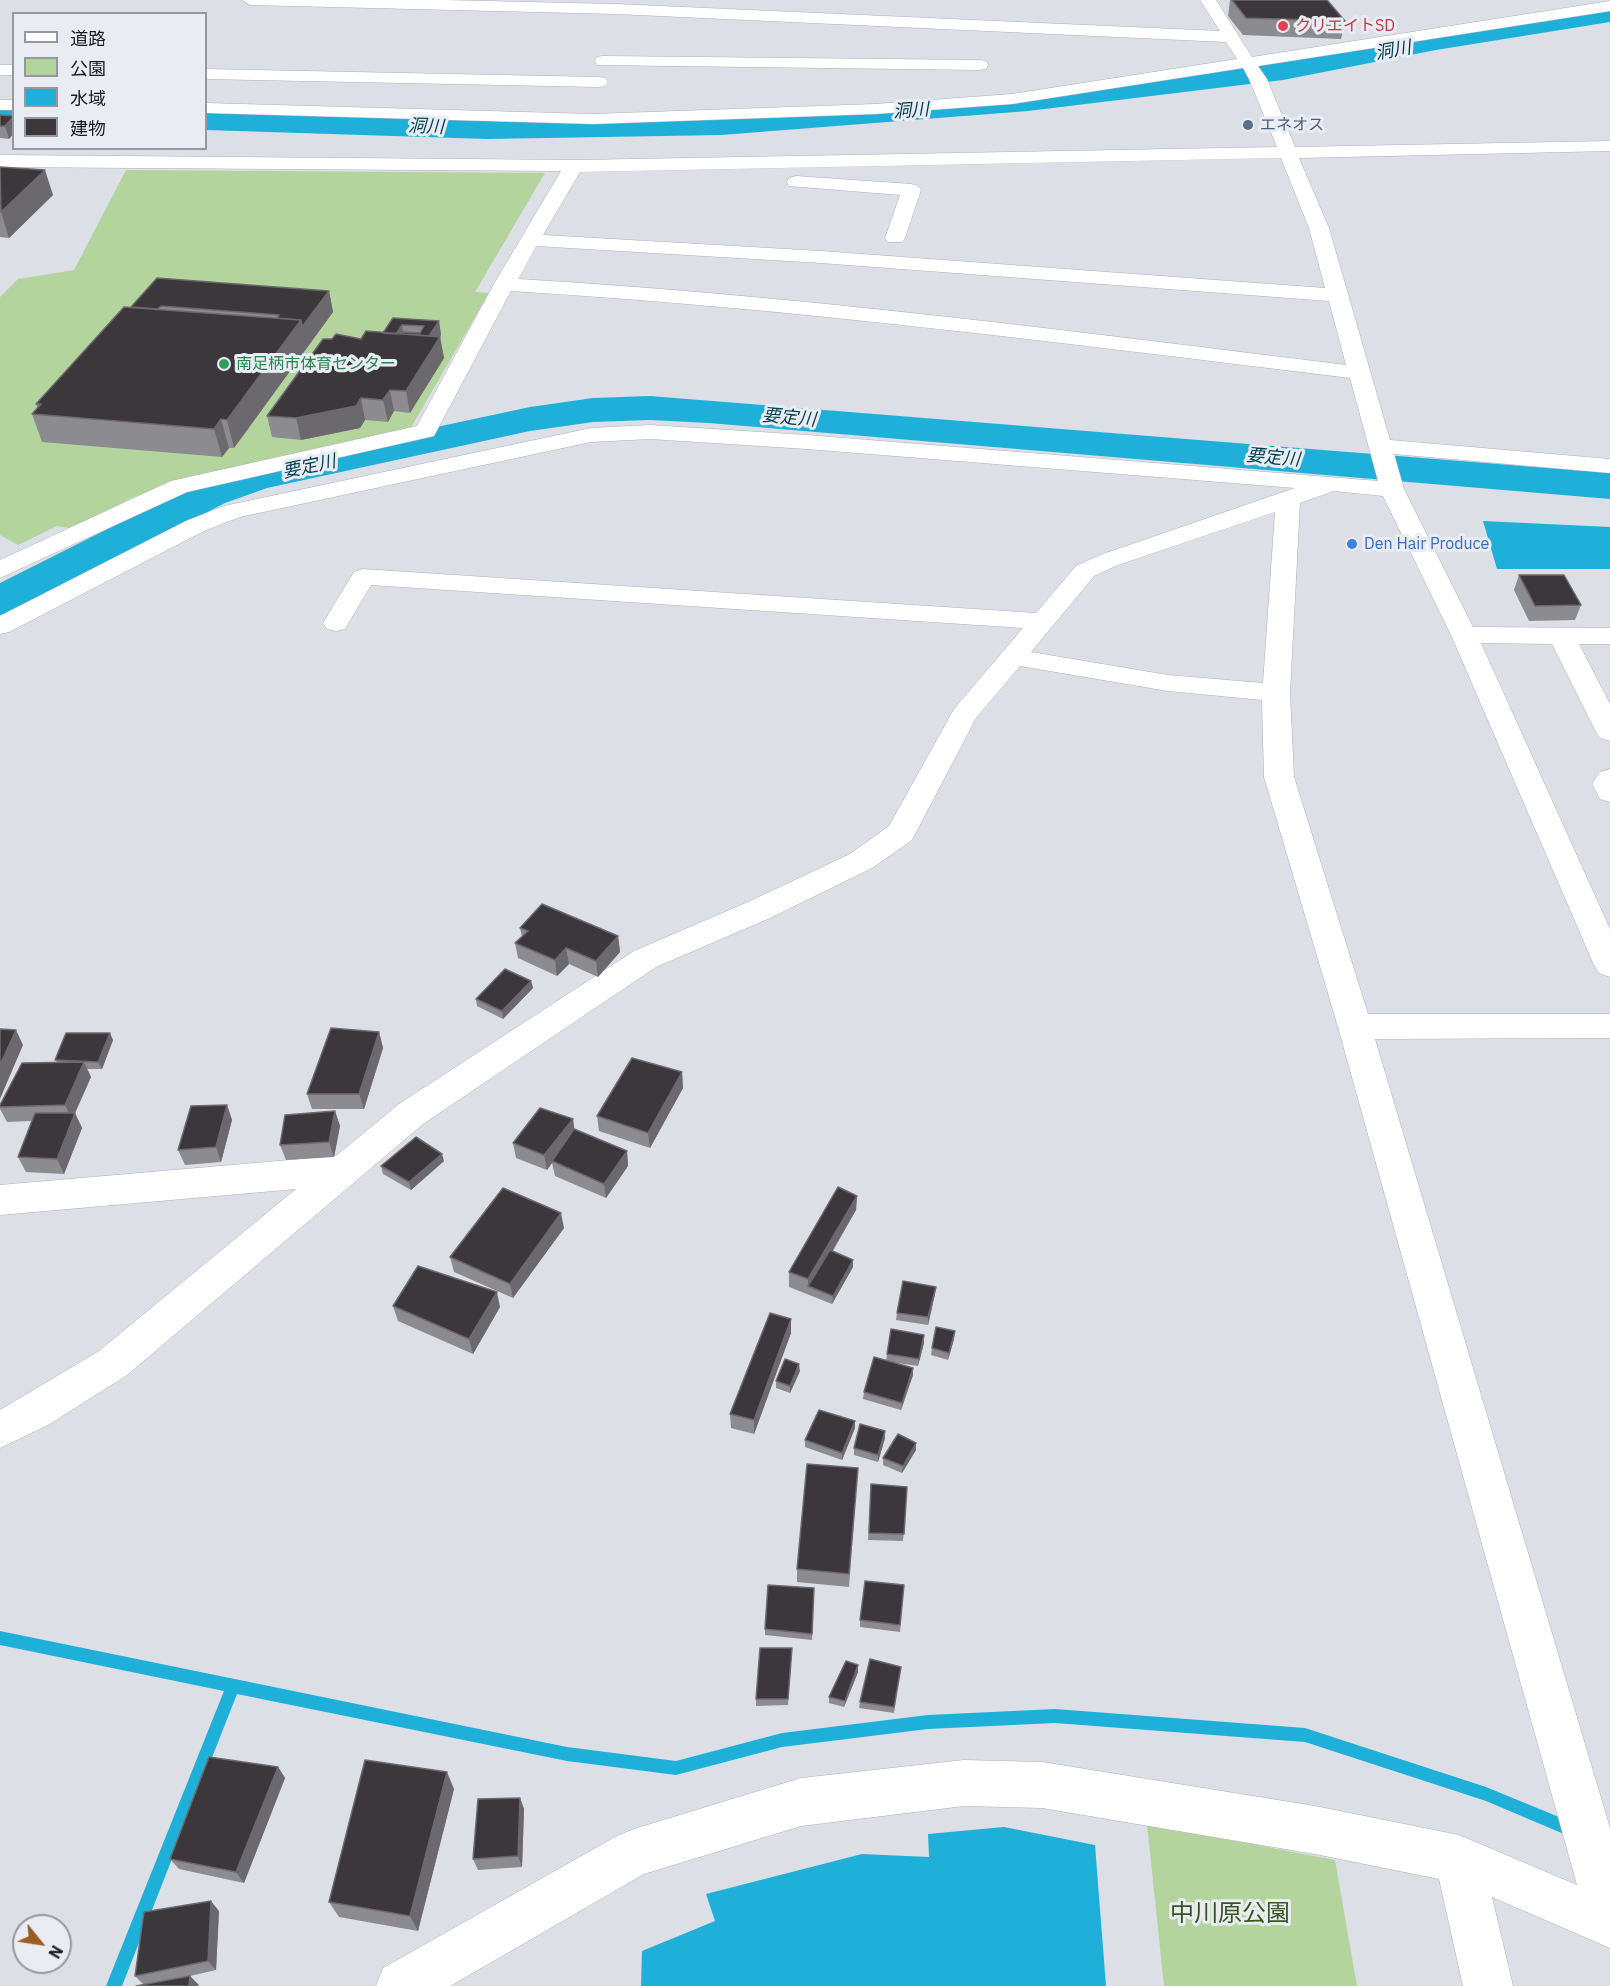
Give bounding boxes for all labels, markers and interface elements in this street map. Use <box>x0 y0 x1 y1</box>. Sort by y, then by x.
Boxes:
legend <box>12 12 207 150</box>
place label: クリエイトSD <box>1295 16 1395 36</box>
marker: クリエイトSD <box>1276 19 1290 33</box>
text: 道路 <box>70 27 106 50</box>
water label: 洞川 <box>1373 37 1413 65</box>
text: 公園 <box>70 57 106 80</box>
text: 水域 <box>70 87 106 110</box>
water label: 洞川 <box>892 99 930 123</box>
place label: エネオス <box>1260 115 1324 135</box>
water label: 洞川 <box>408 116 444 138</box>
text: 建物 <box>70 117 106 140</box>
marker: エネオス <box>1241 118 1255 132</box>
place label: 南足柄市体育センター <box>236 354 396 374</box>
marker: 南足柄市体育センター <box>217 357 231 371</box>
water label: 要定川 <box>761 405 817 431</box>
water label: 要定川 <box>1245 445 1301 471</box>
water label: 要定川 <box>280 451 338 483</box>
place label: Den Hair Produce <box>1364 534 1489 554</box>
marker: Den Hair Produce <box>1345 537 1359 551</box>
park label: 中川原公園 <box>1170 1900 1290 1928</box>
north arrow <box>12 1914 72 1974</box>
text: N <box>44 1942 67 1962</box>

